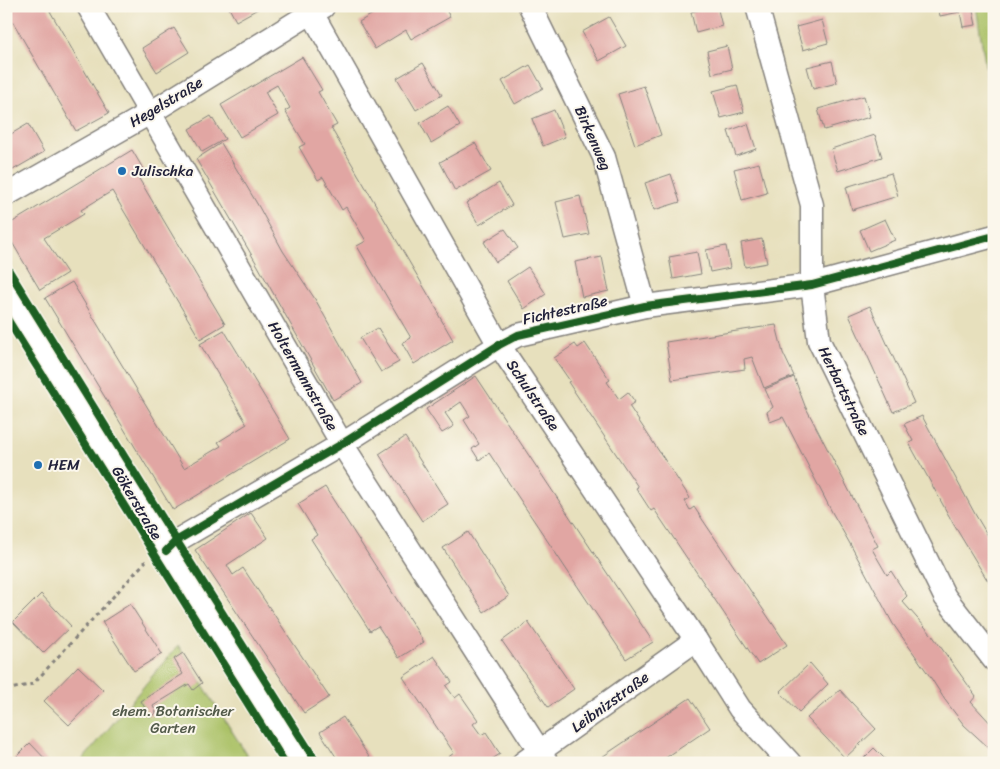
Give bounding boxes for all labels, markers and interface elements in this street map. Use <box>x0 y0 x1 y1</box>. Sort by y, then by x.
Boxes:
street label: Hegelstraße <box>124 70 208 134</box>
street label: Birkenweg <box>567 101 619 175</box>
place label: Julischka <box>131 158 194 184</box>
marker: Julischka <box>116 165 128 177</box>
street label: Fichtestraße <box>520 288 610 332</box>
street label: Holtermannstraße <box>261 316 345 436</box>
street label: Herbartstraße <box>811 342 877 441</box>
street label: Schulstraße <box>499 354 567 436</box>
place label: HEM <box>48 452 80 478</box>
marker: HEM <box>32 459 44 471</box>
street label: Gökerstraße <box>105 461 169 545</box>
street label: Leibnizstraße <box>565 664 655 739</box>
park label: ehem. Botanischer Garten <box>112 698 235 741</box>

